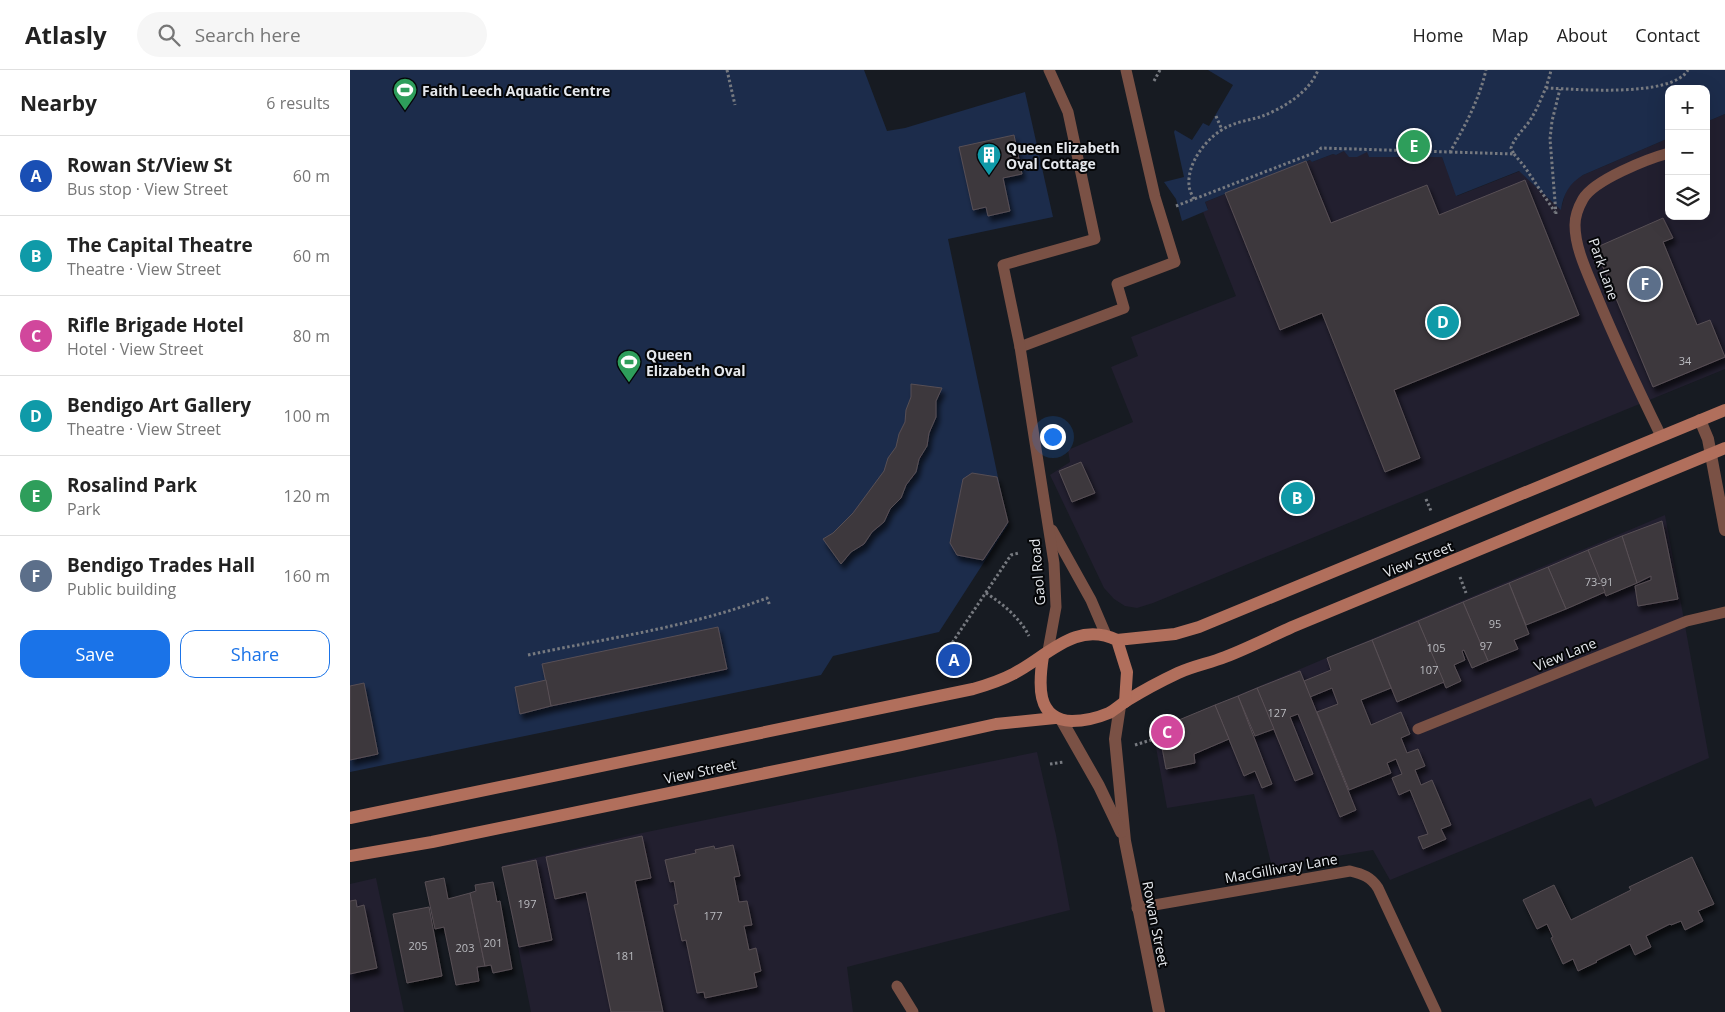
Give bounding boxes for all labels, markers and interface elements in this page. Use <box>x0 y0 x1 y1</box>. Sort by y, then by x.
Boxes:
search box <box>137 12 487 57</box>
text: Atlasly <box>25 18 107 51</box>
icon: search <box>155 21 183 49</box>
text: Search here <box>195 22 301 48</box>
text: Home <box>1413 23 1463 47</box>
text: Map <box>1491 23 1529 47</box>
text: About <box>1557 23 1607 47</box>
text: Contact <box>1635 23 1700 47</box>
sports icon: Faith Leech Aquatic Centre <box>392 77 418 111</box>
place label: Faith Leech Aquatic Centre <box>422 81 610 100</box>
map controls <box>1665 85 1710 220</box>
button: + <box>1665 85 1710 130</box>
text: Nearby <box>20 89 97 117</box>
text: 6 results <box>266 92 330 114</box>
pin: E <box>1398 127 1430 165</box>
button: − <box>1665 130 1710 175</box>
place label: Queen Elizabeth Oval Cottage <box>1006 138 1120 173</box>
building icon: Queen Elizabeth Oval Cottage <box>976 142 1002 176</box>
text: Rowan St/View St <box>67 152 232 178</box>
text: A <box>30 165 42 187</box>
text: 60 m <box>293 165 330 187</box>
button: layers <box>1665 175 1710 220</box>
text: Bus stop · View Street <box>67 178 228 200</box>
text: The Capital Theatre <box>67 232 253 258</box>
street label: Park Lane <box>1585 235 1624 303</box>
text: B <box>31 245 41 267</box>
text: 60 m <box>293 245 330 267</box>
text: Theatre · View Street <box>67 258 221 280</box>
pin: F <box>1629 265 1661 303</box>
pin: D <box>1427 303 1459 341</box>
text: Rifle Brigade Hotel <box>67 312 244 338</box>
text: C <box>31 325 41 347</box>
text: 80 m <box>293 325 330 347</box>
text: Hotel · View Street <box>67 338 203 360</box>
place label: Queen Elizabeth Oval <box>646 345 746 380</box>
sports icon: Queen Elizabeth Oval <box>616 349 642 383</box>
house number: 34 <box>1679 353 1692 368</box>
text: Bendigo Art Gallery <box>67 392 251 418</box>
text: D <box>30 405 42 427</box>
text: 100 m <box>284 405 330 427</box>
text: Theatre · View Street <box>67 418 221 440</box>
your location <box>1040 424 1066 450</box>
text: Rosalind Park <box>67 472 197 498</box>
pin: B <box>1281 479 1313 517</box>
text: E <box>32 485 40 507</box>
text: 120 m <box>284 485 330 507</box>
text: Park <box>67 498 100 520</box>
street label: View Street <box>1380 536 1456 582</box>
street label: Gaol Road <box>1025 538 1049 606</box>
text: Bendigo Trades Hall <box>67 552 255 578</box>
text: F <box>32 565 40 587</box>
text: 160 m <box>284 565 330 587</box>
house number: 73-91 <box>1585 574 1613 589</box>
text: Public building <box>67 578 176 600</box>
house number: 95 <box>1489 616 1501 631</box>
button: Save <box>20 630 170 678</box>
button: Share <box>180 630 330 678</box>
street label: View Lane <box>1531 633 1599 675</box>
house number: 97 <box>1480 638 1492 653</box>
house number: 105 <box>1427 640 1445 655</box>
pin: A <box>938 641 970 679</box>
house number: 107 <box>1420 662 1438 677</box>
house number: 127 <box>1268 705 1286 720</box>
pin: C <box>1151 713 1183 751</box>
street label: View Street <box>662 754 738 788</box>
street label: MacGillivray Lane <box>1223 849 1339 887</box>
street label: Rowan Street <box>1138 879 1174 969</box>
house number: 197 <box>518 896 536 911</box>
house number: 177 <box>704 908 722 923</box>
house number: 201 <box>484 935 502 950</box>
house number: 205 <box>409 938 427 953</box>
house number: 203 <box>456 940 474 955</box>
house number: 181 <box>616 948 634 963</box>

